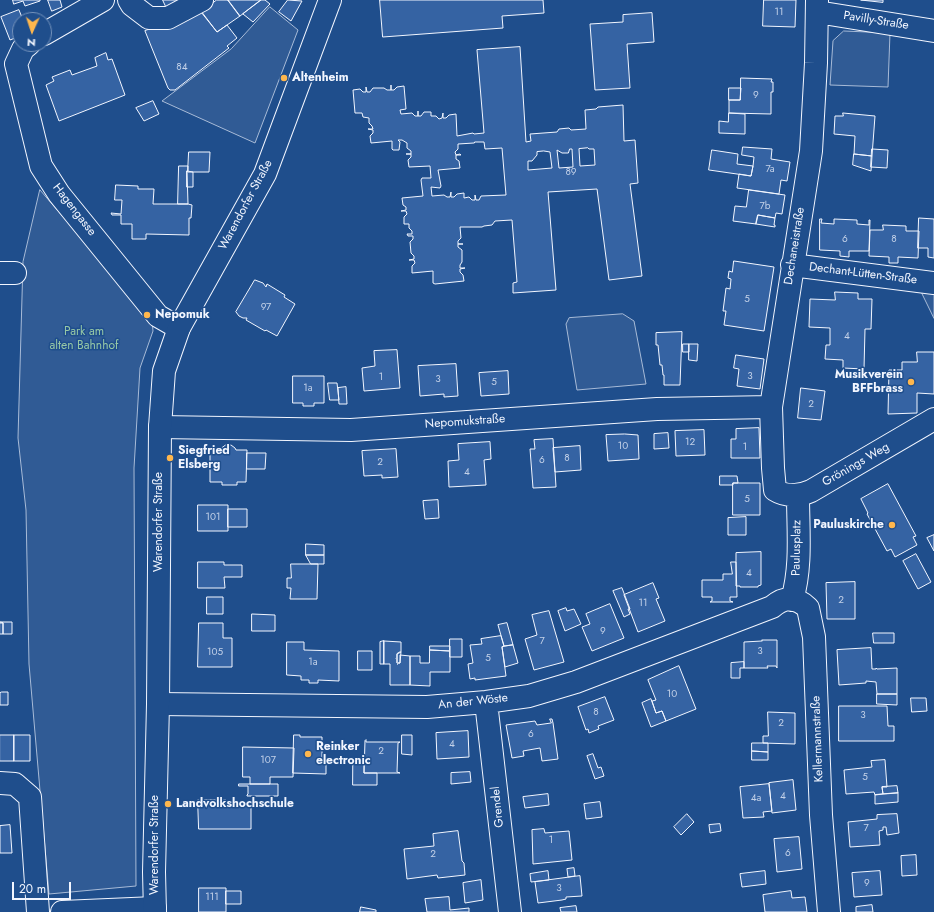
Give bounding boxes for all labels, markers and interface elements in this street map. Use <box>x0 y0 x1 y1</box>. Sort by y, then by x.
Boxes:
house number: 11 <box>775 7 783 19</box>
street label: Pavilly-Straße <box>842 9 910 33</box>
north arrow <box>12 12 52 52</box>
text: N <box>27 35 36 51</box>
house number: 84 <box>176 62 188 74</box>
place label: Altenheim <box>292 71 349 85</box>
marker: Altenheim <box>279 73 289 83</box>
house number: 9 <box>753 90 759 102</box>
street label: Warendorfer Straße <box>216 157 276 253</box>
house number: 7a <box>765 164 775 176</box>
house number: 89 <box>565 167 577 179</box>
street label: Hagengasse <box>49 181 99 239</box>
house number: 7b <box>760 201 770 213</box>
street label: Dechaneistraße <box>782 206 808 286</box>
house number: 6 <box>842 234 848 246</box>
house number: 8 <box>891 234 897 246</box>
street label: Dechant-Lütten-Straße <box>808 260 918 288</box>
house number: 5 <box>744 294 750 306</box>
house number: 97 <box>261 302 271 314</box>
place label: Nepomuk <box>155 308 210 322</box>
marker: Nepomuk <box>142 310 152 320</box>
park label: Park am alten Bahnhof <box>50 325 118 353</box>
house number: 4 <box>844 331 850 343</box>
place label: Musikverein BFFbrass <box>835 368 903 396</box>
house number: 3 <box>747 371 753 383</box>
house number: 1 <box>379 372 383 384</box>
house number: 3 <box>435 374 441 386</box>
house number: 5 <box>491 377 497 389</box>
marker: Musikverein BFFbrass <box>906 377 916 387</box>
house number: 1a <box>303 383 313 395</box>
house number: 2 <box>808 399 814 411</box>
street label: Nepomukstraße <box>424 412 506 432</box>
house number: 12 <box>685 437 695 449</box>
street label: Grönings Weg <box>820 440 892 490</box>
house number: 10 <box>618 441 628 453</box>
house number: 1 <box>743 442 747 454</box>
place label: Siegfried Elsberg <box>178 444 230 472</box>
marker: Siegfried Elsberg <box>165 453 175 463</box>
house number: 8 <box>564 453 570 465</box>
house number: 6 <box>539 455 545 467</box>
house number: 2 <box>377 457 383 469</box>
house number: 4 <box>464 467 470 479</box>
street label: Warendorfer Straße <box>152 472 166 572</box>
house number: 5 <box>744 494 750 506</box>
house number: 101 <box>206 512 220 524</box>
place label: Pauluskirche <box>813 518 884 532</box>
street label: Paulusplatz <box>789 520 805 576</box>
marker: Pauluskirche <box>887 520 897 530</box>
house number: 4 <box>746 568 752 580</box>
house number: 2 <box>838 595 844 607</box>
house number: 11 <box>639 598 647 610</box>
house number: 9 <box>600 626 606 638</box>
house number: 7 <box>539 636 545 648</box>
house number: 3 <box>757 646 763 658</box>
house number: 105 <box>207 647 223 659</box>
house number: 5 <box>485 653 491 665</box>
house number: 1a <box>308 657 318 669</box>
house number: 1 <box>395 657 399 669</box>
house number: 10 <box>667 689 677 701</box>
street label: An der Wöste <box>437 691 509 713</box>
street label: Kellermannstraße <box>809 695 827 783</box>
house number: 8 <box>593 707 599 719</box>
house number: 3 <box>860 710 866 722</box>
house number: 2 <box>778 718 784 730</box>
house number: 6 <box>528 729 534 741</box>
house number: 4 <box>449 739 455 751</box>
place label: Reinker electronic <box>316 740 371 768</box>
house number: 2 <box>378 746 384 758</box>
marker: Reinker electronic <box>303 749 313 759</box>
house number: 107 <box>260 755 276 767</box>
house number: 5 <box>862 772 868 784</box>
street label: Grendel <box>489 786 507 828</box>
house number: 4 <box>780 791 786 803</box>
house number: 4a <box>751 793 761 805</box>
street label: Warendorfer Straße <box>148 795 162 895</box>
place label: Landvolkshochschule <box>176 797 294 811</box>
marker: Landvolkshochschule <box>163 799 173 809</box>
house number: 7 <box>863 823 869 835</box>
house number: 1 <box>549 835 553 847</box>
house number: 6 <box>785 848 791 860</box>
house number: 2 <box>430 849 436 861</box>
scale bar <box>14 874 73 900</box>
house number: 9 <box>864 878 870 890</box>
text: 20 m <box>19 880 46 898</box>
house number: 3 <box>556 883 562 895</box>
house number: 111 <box>205 892 219 904</box>

